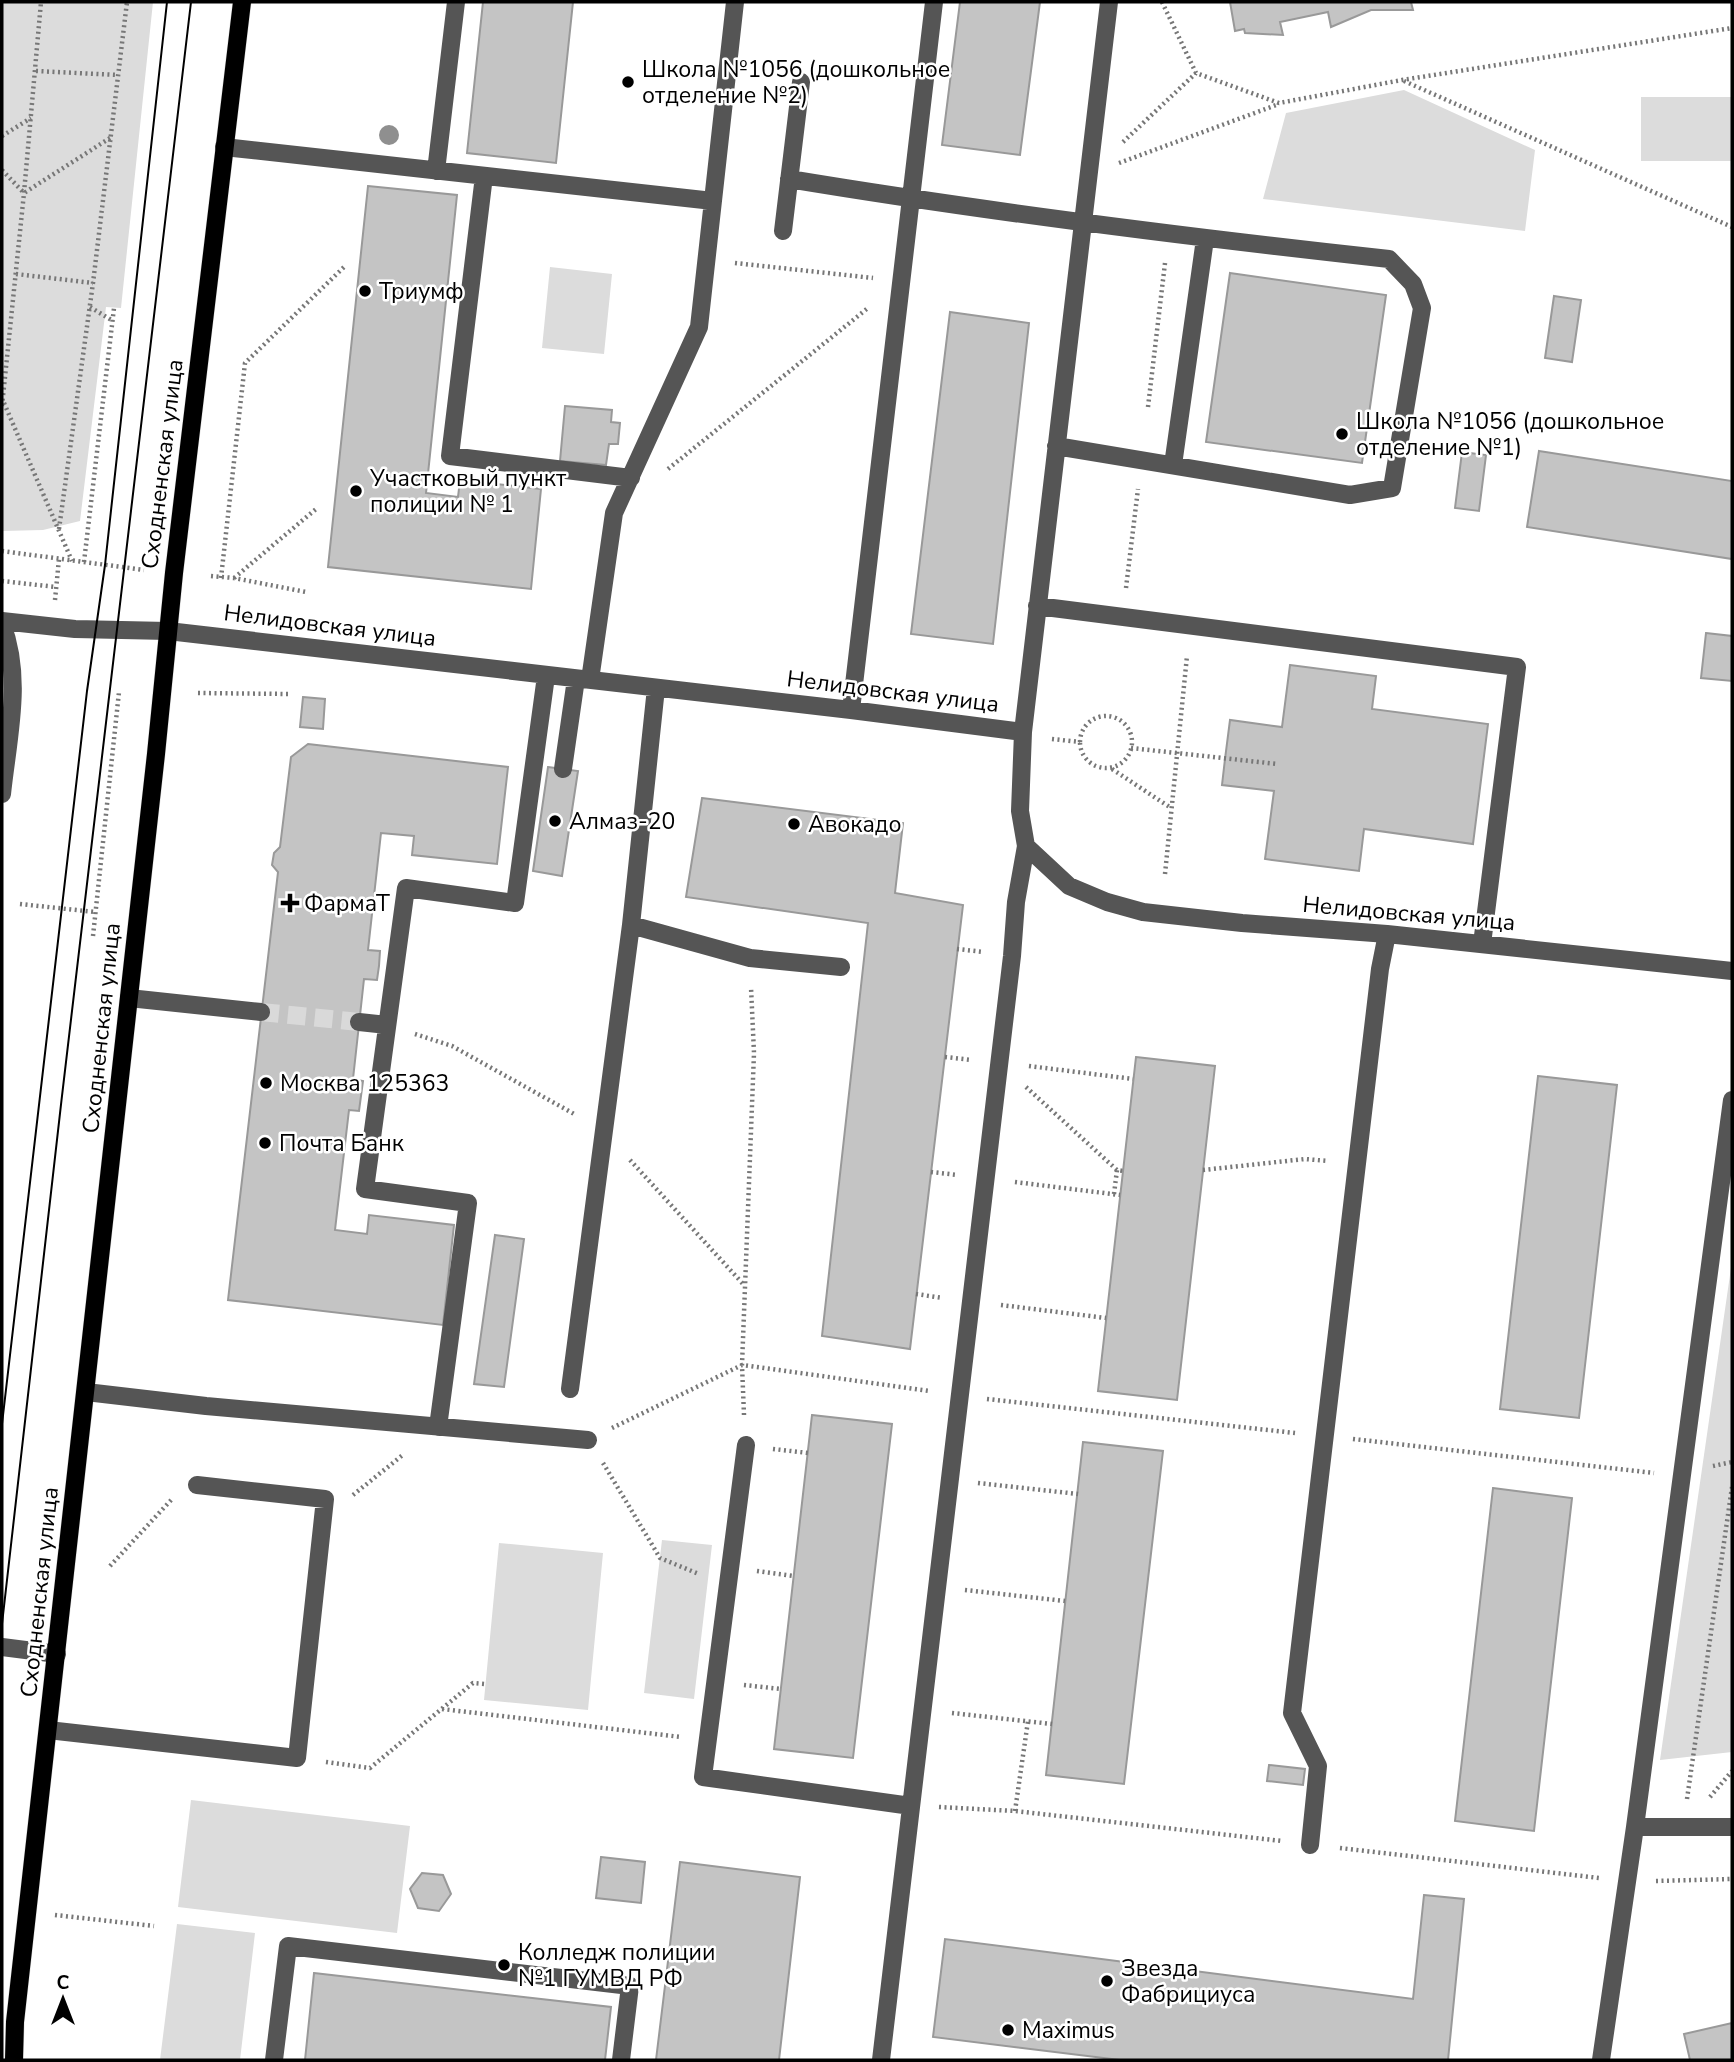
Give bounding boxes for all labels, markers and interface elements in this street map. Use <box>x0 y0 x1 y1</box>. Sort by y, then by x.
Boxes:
place label: Школа №1056 (дошкольное отделение №2) <box>642 54 950 111</box>
marker: Школа №1056 (дошкольное отделение №2) <box>620 74 636 90</box>
place label: Триумф <box>379 276 464 307</box>
marker: Триумф <box>357 283 373 299</box>
street label: Сходненская улица <box>134 357 191 571</box>
place label: Школа №1056 (дошкольное отделение №1) <box>1356 406 1664 463</box>
marker: Школа №1056 (дошкольное отделение №1) <box>1334 426 1350 442</box>
place label: Участковый пункт полиции № 1 <box>369 463 567 520</box>
marker: Участковый пункт полиции № 1 <box>348 483 364 499</box>
street label: Нелидовская улица <box>222 597 438 654</box>
street label: Нелидовская улица <box>785 663 1001 720</box>
place label: Алмаз-20 <box>569 806 675 837</box>
place label: Авокадо <box>808 809 902 840</box>
marker: Алмаз-20 <box>547 813 563 829</box>
marker: Авокадо <box>786 816 802 832</box>
place label: ФармаТ <box>304 888 390 919</box>
street label: Нелидовская улица <box>1301 889 1517 938</box>
marker: ФармаТ <box>282 895 298 911</box>
street label: Сходненская улица <box>75 921 128 1135</box>
place label: Москва 125363 <box>280 1068 449 1099</box>
marker: Москва 125363 <box>258 1075 274 1091</box>
place label: Почта Банк <box>279 1128 405 1159</box>
marker: Почта Банк <box>257 1135 273 1151</box>
street label: Сходненская улица <box>13 1485 66 1699</box>
place label: Колледж полиции №1 ГУМВД РФ <box>518 1937 715 1994</box>
place label: Звезда Фабрициуса <box>1121 1953 1255 2010</box>
marker: Колледж полиции №1 ГУМВД РФ <box>496 1957 512 1973</box>
north arrow <box>28 1964 98 2034</box>
text: С <box>57 1970 70 1996</box>
marker: Звезда Фабрициуса <box>1099 1973 1115 1989</box>
place label: Maximus <box>1022 2015 1115 2046</box>
marker: Maximus <box>1000 2022 1016 2038</box>

